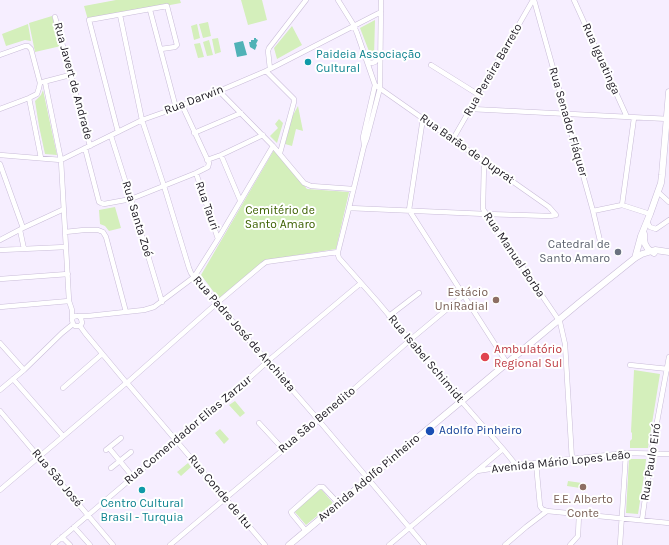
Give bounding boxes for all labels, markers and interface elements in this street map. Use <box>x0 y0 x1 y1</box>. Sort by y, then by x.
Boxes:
street label: Rua Javert de Andrade <box>50 21 96 141</box>
street label: Rua Pereira Barreto <box>461 21 525 119</box>
street label: Rua Iguatinga <box>579 21 623 97</box>
place label: Paideia Associação Cultural <box>316 48 421 76</box>
marker: Paideia Associação Cultural <box>303 57 313 67</box>
street label: Rua Senador Fláquer <box>545 66 591 178</box>
street label: Rua Darwin <box>162 82 226 118</box>
street label: Rua Barão de Duprat <box>417 111 517 187</box>
street label: Rua Santa Zoé <box>119 179 155 259</box>
street label: Rua Tauri <box>192 180 222 232</box>
park label: Cemitério de Santo Amaro <box>245 204 315 232</box>
street label: Rua Manuel Borba <box>480 210 548 300</box>
place label: Catedral de Santo Amaro <box>539 238 610 266</box>
marker: Catedral de Santo Amaro <box>613 247 623 257</box>
street label: Rua Padre José de Anchieta <box>190 273 298 395</box>
place label: Estácio UniRadial <box>435 286 488 314</box>
marker: Estácio UniRadial <box>491 295 501 305</box>
street label: Rua Isabel Schimidt <box>385 312 467 406</box>
place label: Ambulatório Regional Sul <box>494 343 562 371</box>
marker: Ambulatório Regional Sul <box>479 351 491 363</box>
street label: Rua Comendador Elias Zarzur <box>121 372 255 488</box>
street label: Rua São Benedito <box>276 384 358 456</box>
street label: Rua Paulo Eiró <box>638 422 664 502</box>
place label: Adolfo Pinheiro <box>439 424 522 438</box>
marker: Adolfo Pinheiro <box>424 425 436 437</box>
street label: Avenida Adolfo Pinheiro <box>315 431 423 525</box>
street label: Rua São José <box>29 446 85 510</box>
street label: Avenida Mário Lopes Leão <box>491 448 631 476</box>
street label: Rua Conde de Itu <box>185 452 255 532</box>
marker: E.E. Alberto Conte <box>578 482 588 492</box>
marker: Centro Cultural Brasil - Turquia <box>137 485 147 495</box>
place label: E.E. Alberto Conte <box>553 493 613 521</box>
place label: Centro Cultural Brasil - Turquia <box>100 497 184 525</box>

